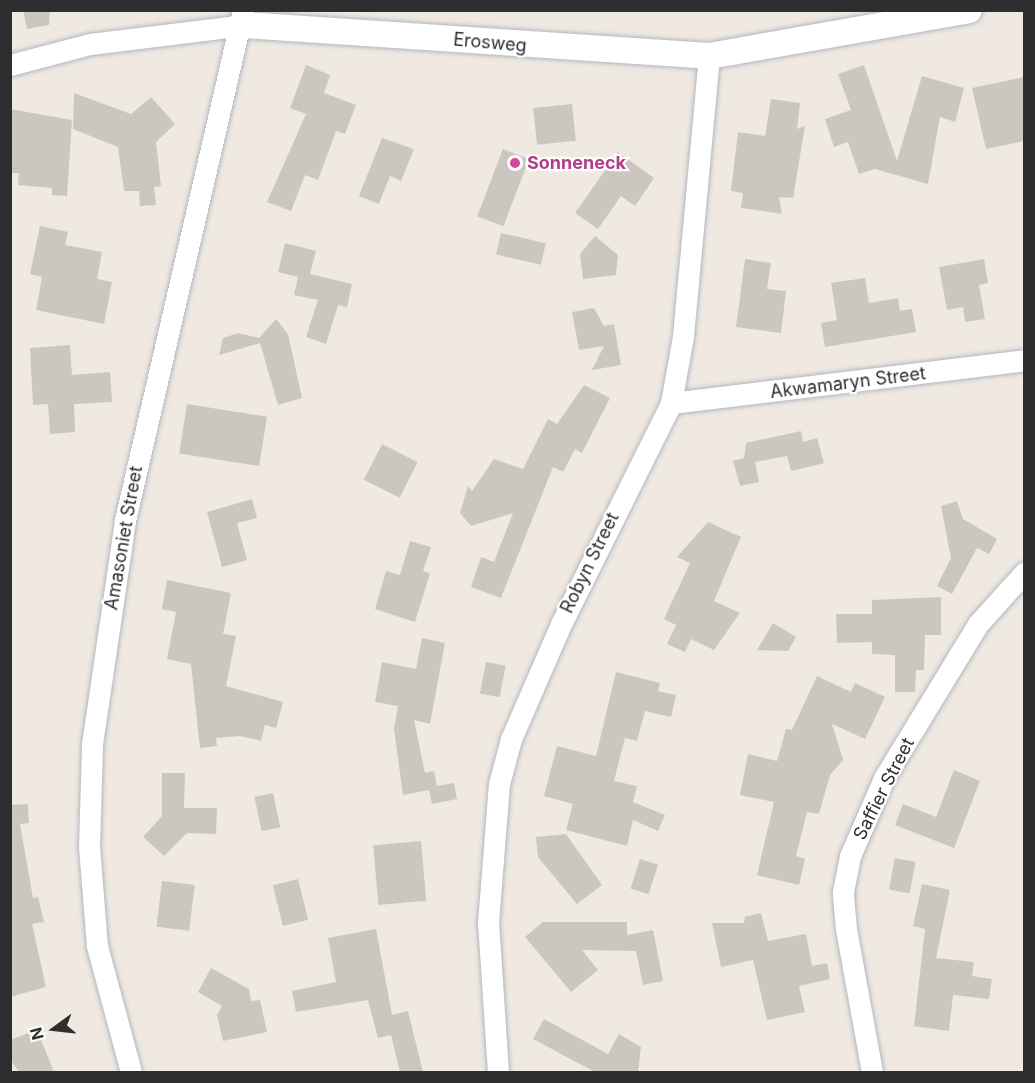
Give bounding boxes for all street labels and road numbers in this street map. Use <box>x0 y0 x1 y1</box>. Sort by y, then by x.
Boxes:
street label: Erosweg <box>452 29 528 57</box>
street label: Akwamaryn Street <box>769 363 927 403</box>
street label: Amasoniet Street <box>101 464 147 612</box>
street label: Robyn Street <box>556 509 624 617</box>
street label: Saffier Street <box>849 734 919 844</box>

